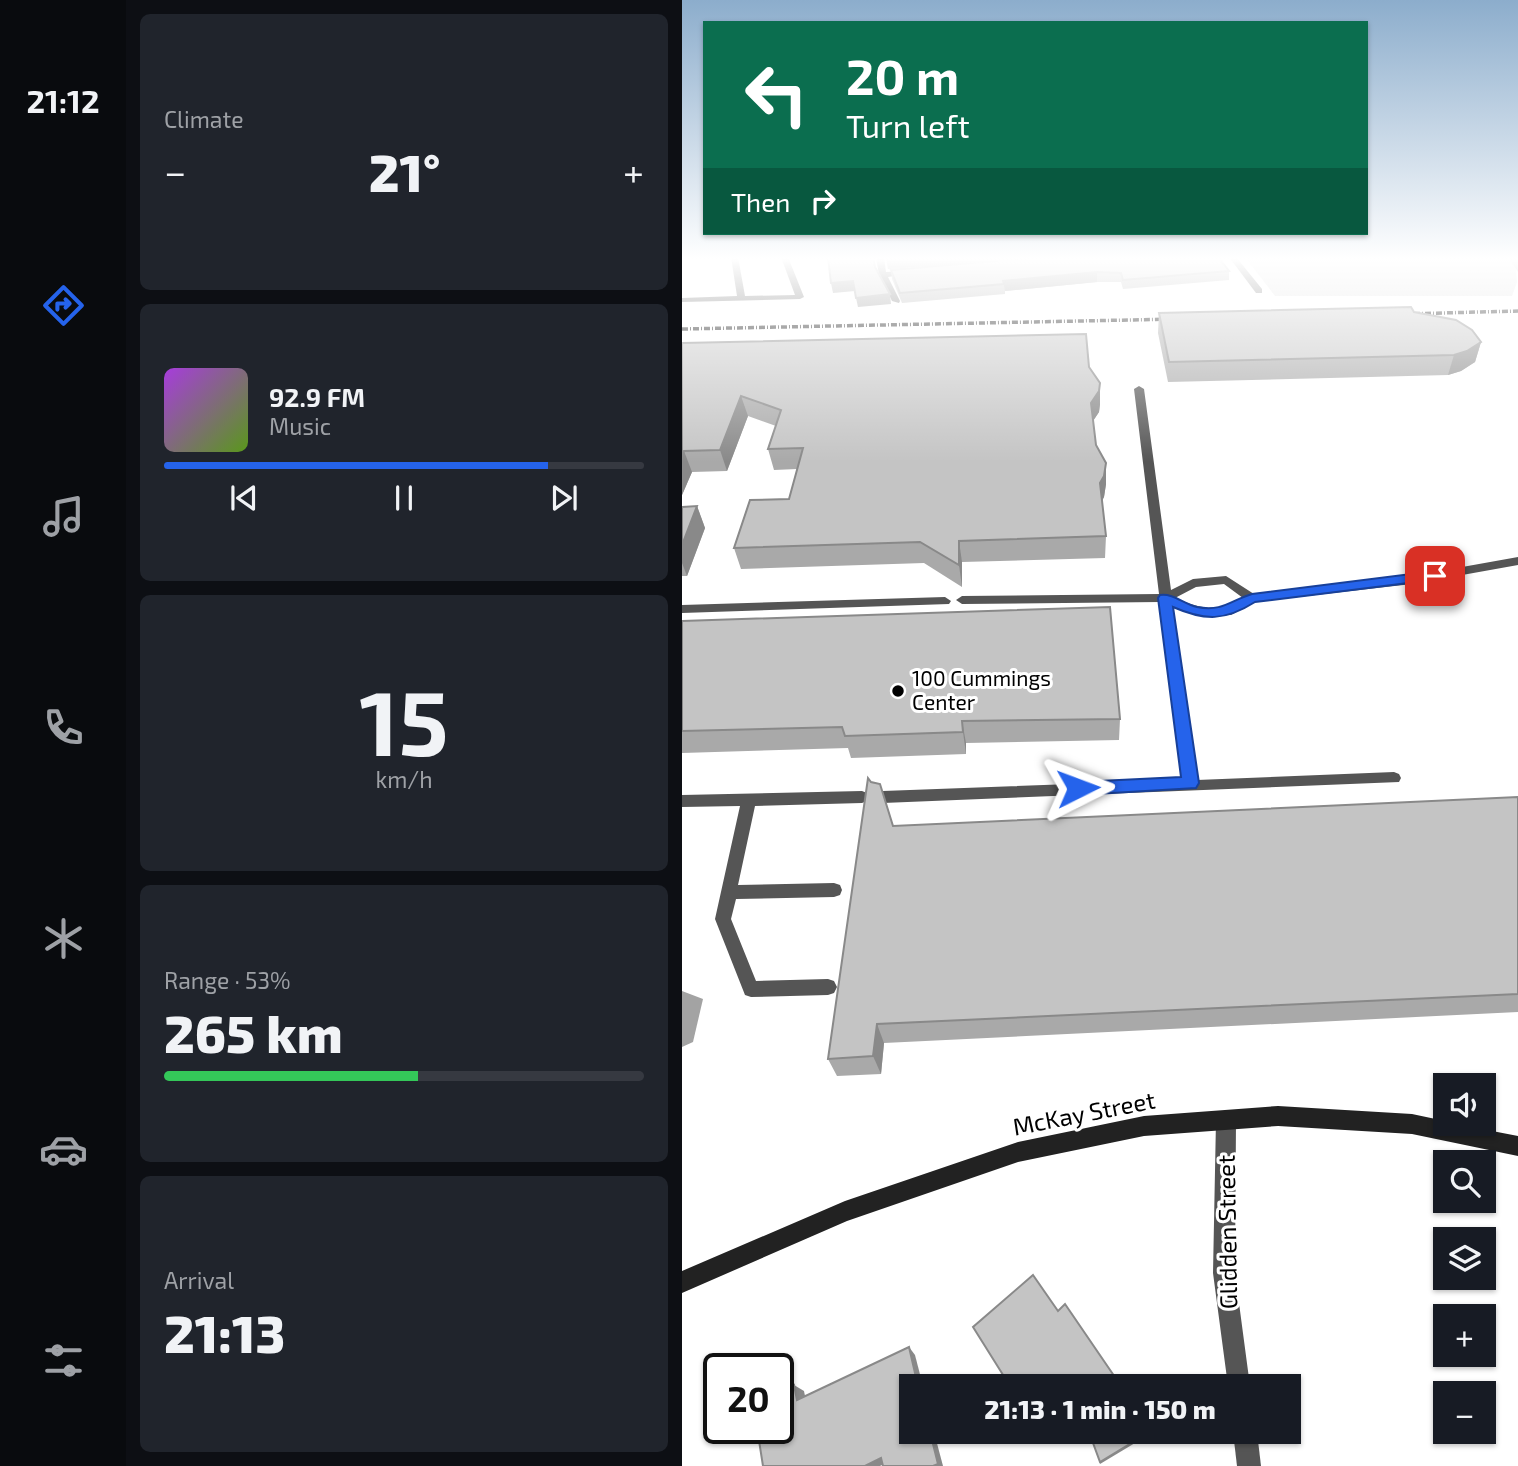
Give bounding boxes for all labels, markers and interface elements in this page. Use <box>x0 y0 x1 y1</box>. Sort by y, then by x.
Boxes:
text: 20 m <box>846 46 959 105</box>
icon: left <box>731 49 822 140</box>
text: 21:12 <box>26 81 100 119</box>
text: Climate <box>164 105 244 133</box>
text: Turn left <box>846 106 970 144</box>
text: 21° <box>369 140 440 202</box>
text: − <box>164 148 186 194</box>
text: + <box>623 148 644 194</box>
icon: right <box>804 182 842 220</box>
text: Then <box>731 186 790 217</box>
icon: directions <box>39 281 88 330</box>
text: 92.9 FM <box>269 381 365 412</box>
text: Music <box>269 412 331 440</box>
icon: previous <box>225 479 263 517</box>
icon: pause <box>385 479 423 517</box>
icon: next <box>545 479 583 517</box>
icon: music <box>39 492 88 541</box>
pin <box>1405 546 1465 606</box>
icon: arrive <box>1416 557 1454 595</box>
text: 15 <box>359 665 449 774</box>
place label: 100 Cummings Center <box>912 665 1051 714</box>
marker: 100 Cummings Center <box>890 683 906 699</box>
icon: phone <box>39 703 88 752</box>
position arrow <box>1041 751 1115 825</box>
text: km/h <box>375 765 433 793</box>
icon: climate <box>39 914 88 963</box>
text: Range · 53% <box>164 966 291 994</box>
text: 265 km <box>164 1001 343 1063</box>
map controls <box>1433 1073 1496 1444</box>
button: sound <box>1433 1073 1496 1136</box>
street label: McKay Street <box>1010 1085 1157 1141</box>
icon: car <box>39 1125 88 1174</box>
button: search <box>1433 1150 1496 1213</box>
street label: Glidden Street <box>1211 1155 1242 1310</box>
button: layers <box>1433 1227 1496 1290</box>
text: Arrival <box>164 1266 234 1294</box>
text: 21:13 <box>164 1301 285 1363</box>
button: + <box>1433 1304 1496 1367</box>
icon: filters <box>39 1336 88 1385</box>
speed limit sign: 20 <box>703 1353 794 1444</box>
button: − <box>1433 1381 1496 1444</box>
text: 21:13 · 1 min · 150 m <box>984 1393 1216 1424</box>

